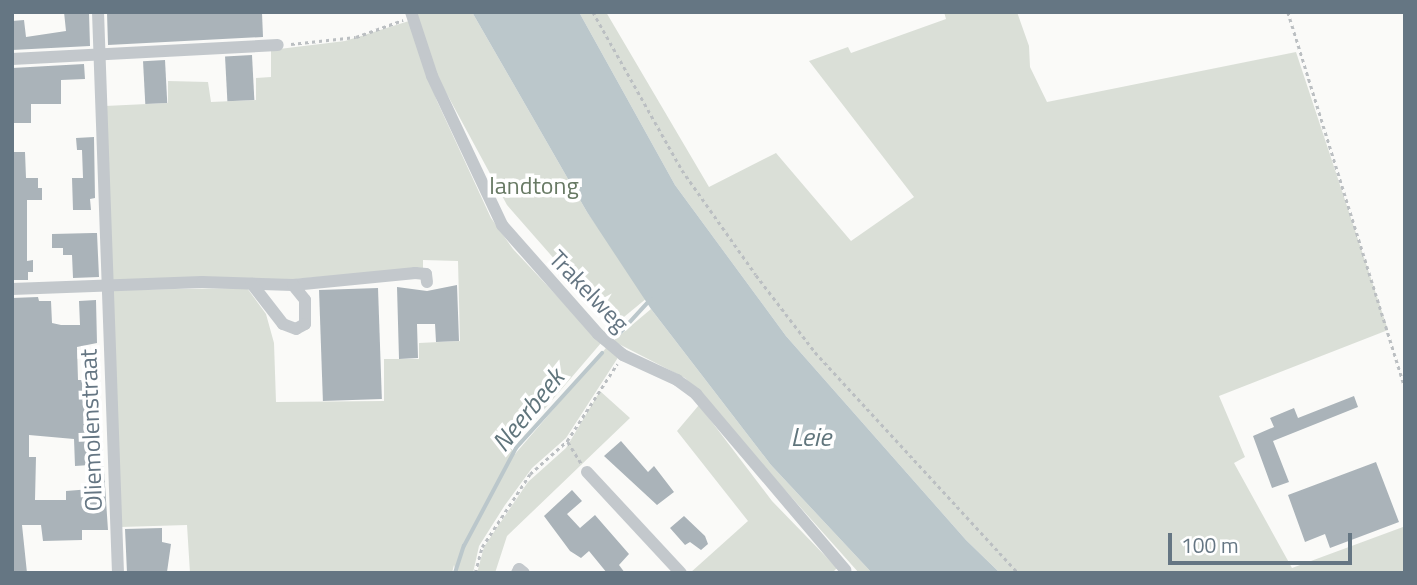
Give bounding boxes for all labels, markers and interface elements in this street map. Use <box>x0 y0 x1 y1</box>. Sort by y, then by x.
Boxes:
park label: landtong <box>489 172 579 200</box>
street label: Trakelweg <box>543 244 635 338</box>
street label: Oliemolenstraat <box>74 348 108 512</box>
water label: Neerbeek <box>485 362 571 458</box>
water label: Leie <box>791 421 831 453</box>
scale bar <box>1172 518 1356 562</box>
text: 100 m <box>1181 529 1238 561</box>

